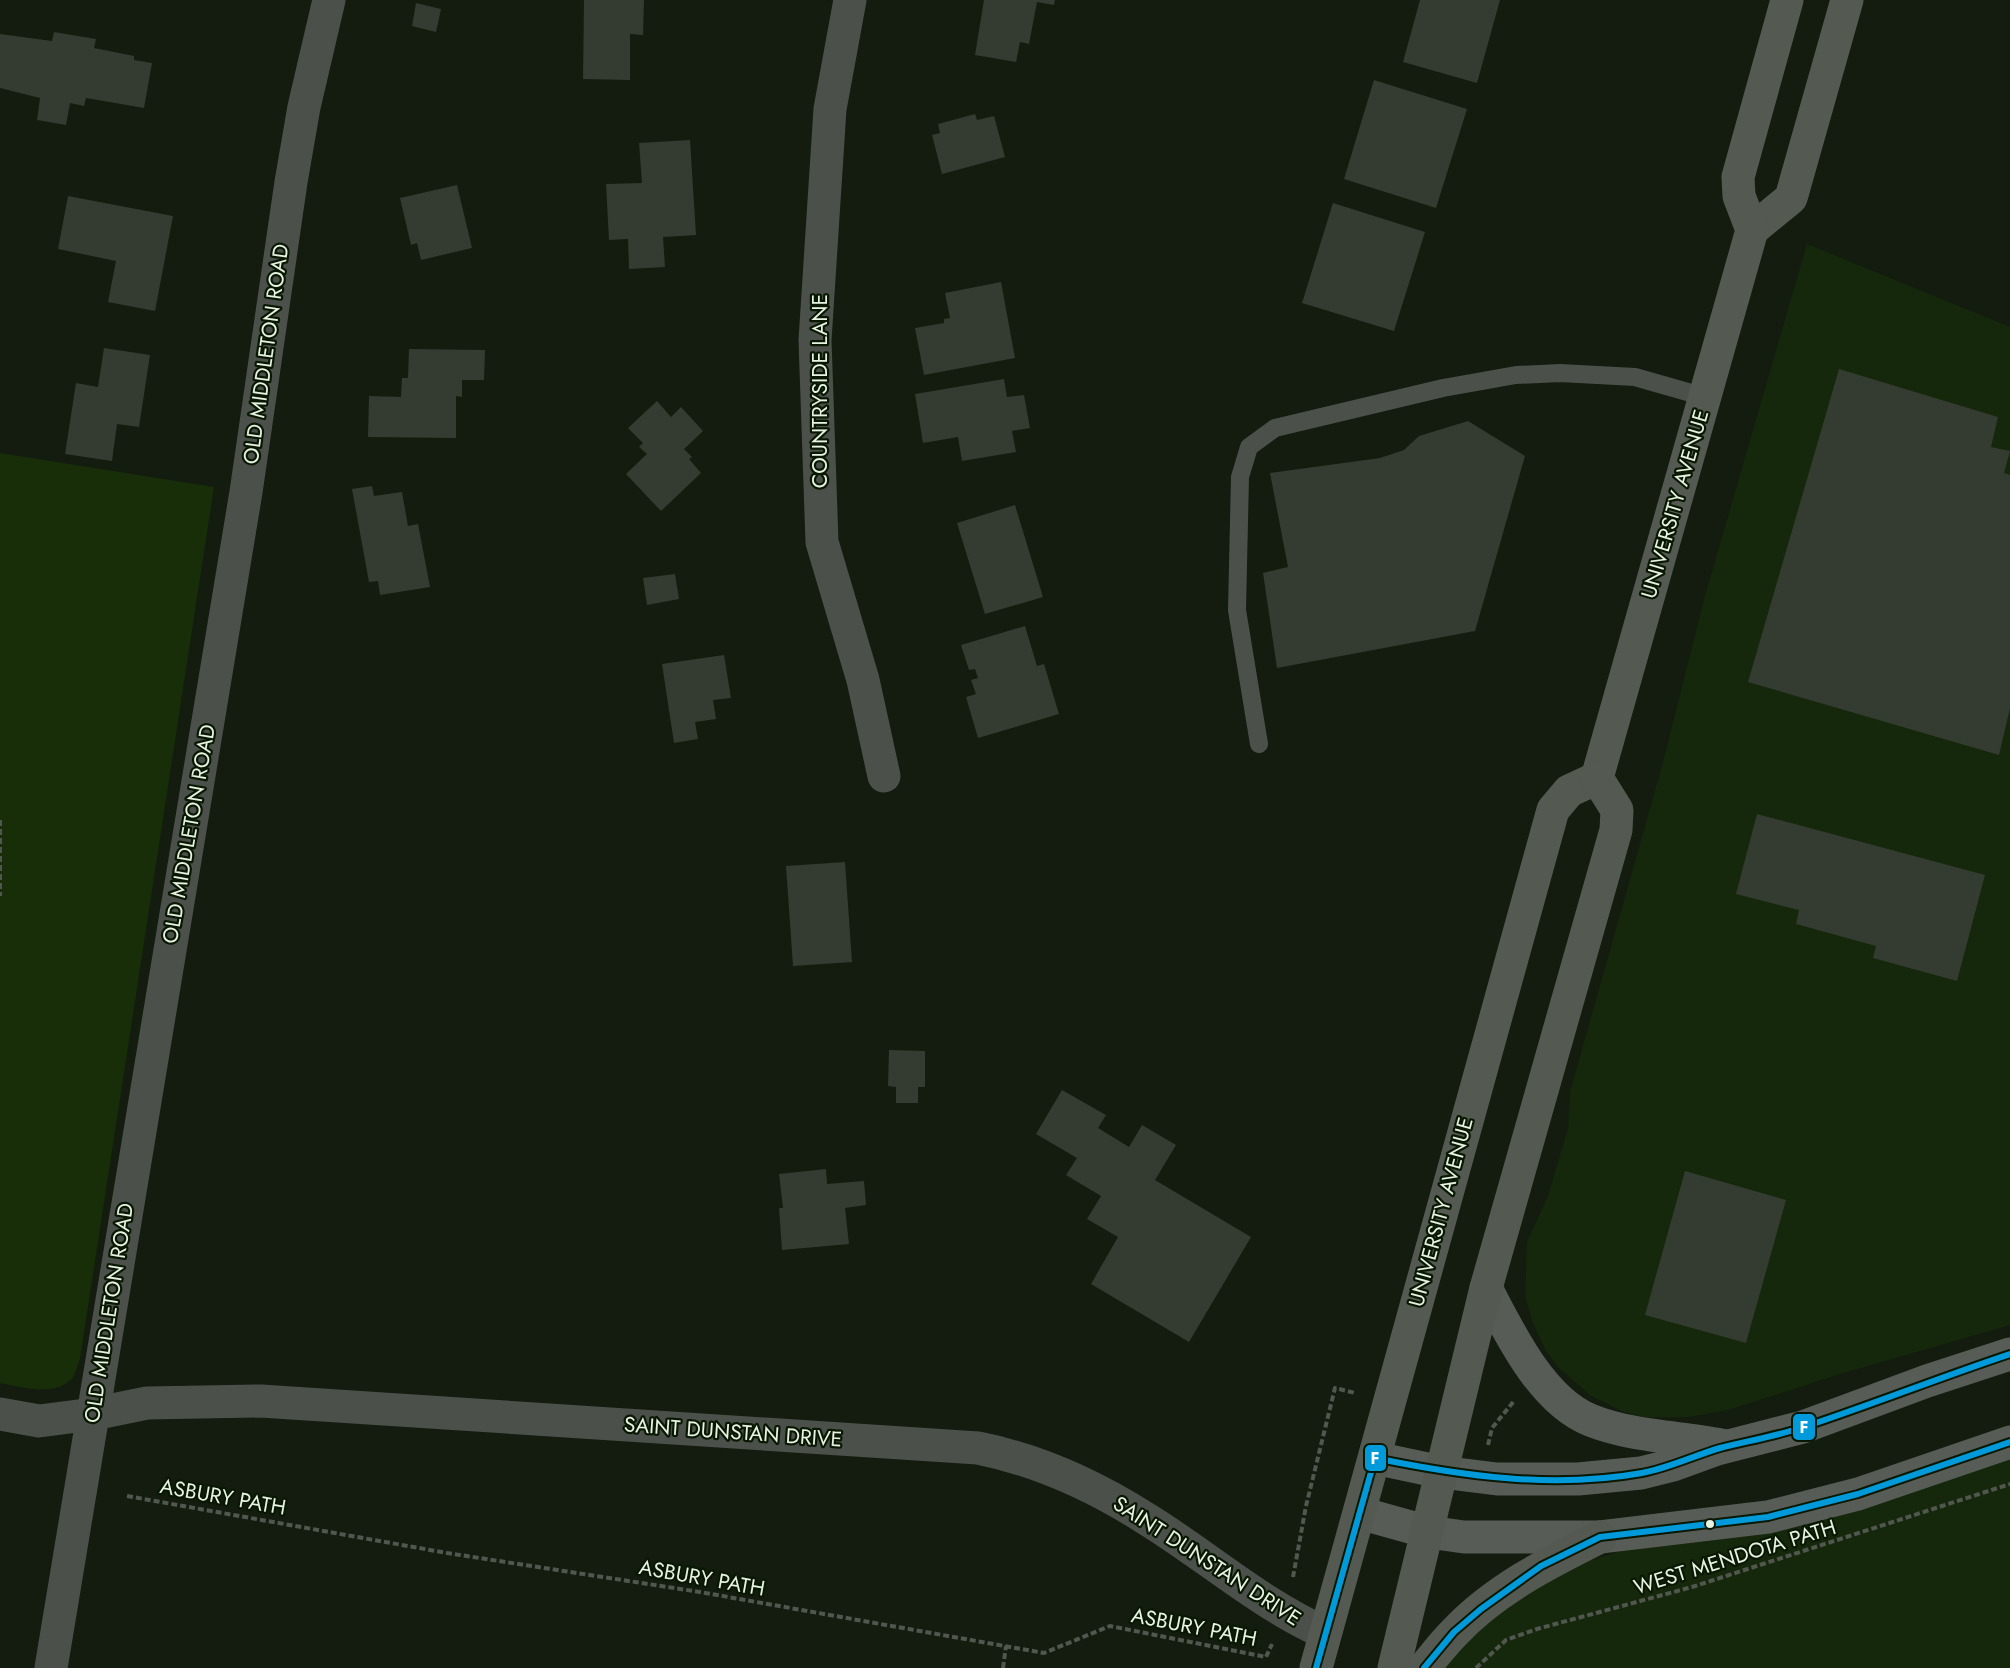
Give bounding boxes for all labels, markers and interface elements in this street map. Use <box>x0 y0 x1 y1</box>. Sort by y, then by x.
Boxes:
street label: OLD MIDDLETON ROAD <box>236 242 296 466</box>
street label: COUNTRYSIDE LANE <box>805 294 835 488</box>
street label: UNIVERSITY AVENUE <box>1634 406 1716 602</box>
street label: OLD MIDDLETON ROAD <box>155 722 223 946</box>
street label: UNIVERSITY AVENUE <box>1401 1114 1481 1310</box>
street label: OLD MIDDLETON ROAD <box>77 1201 141 1425</box>
street label: SAINT DUNSTAN DRIVE <box>623 1409 843 1455</box>
line badge: F <box>1792 1413 1816 1441</box>
text: F <box>1800 1416 1808 1439</box>
line badge: F <box>1364 1444 1387 1472</box>
text: F <box>1371 1447 1379 1470</box>
street label: ASBURY PATH <box>158 1471 288 1523</box>
street label: SAINT DUNSTAN DRIVE <box>1107 1489 1307 1633</box>
street label: WEST MENDOTA PATH <box>1630 1512 1840 1602</box>
unlabelled marker <box>1704 1518 1716 1530</box>
street label: ASBURY PATH <box>637 1552 767 1604</box>
street label: ASBURY PATH <box>1129 1600 1259 1654</box>

